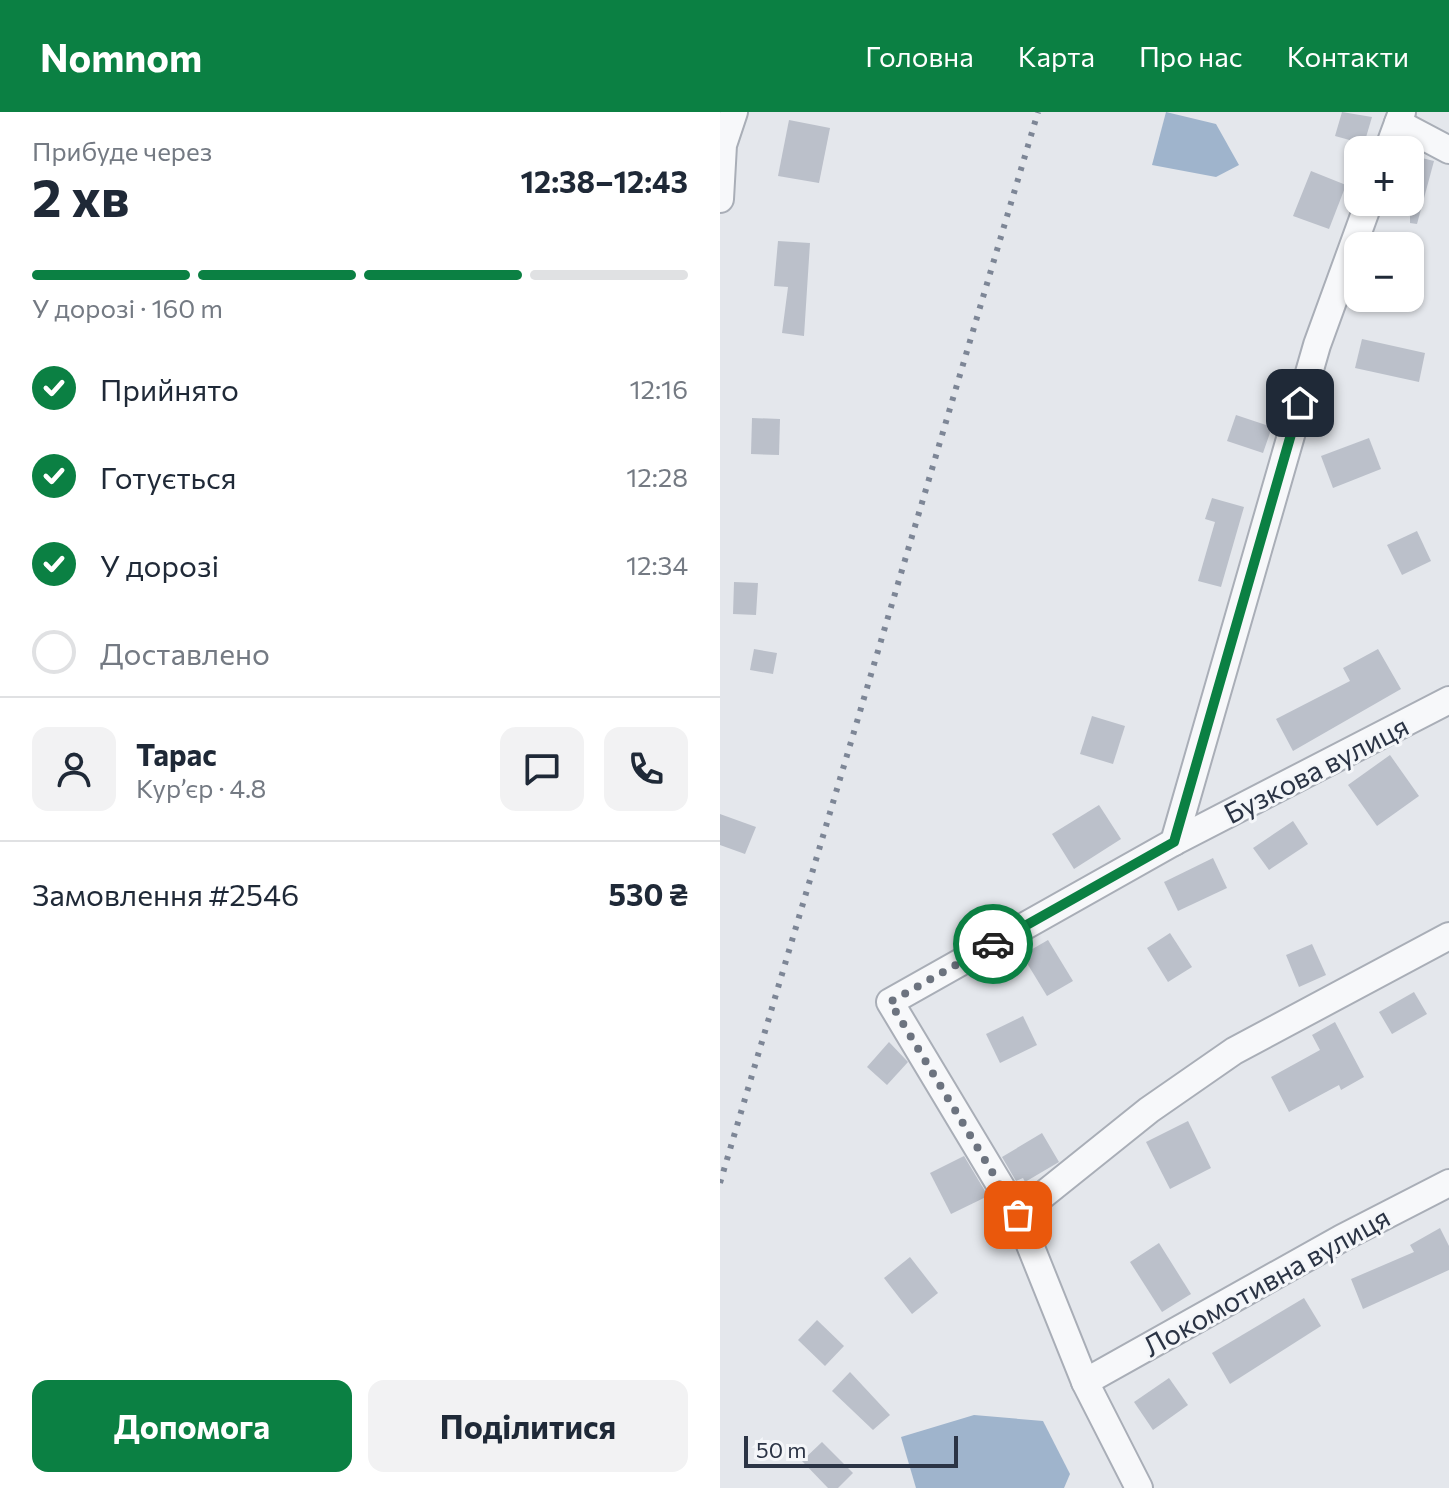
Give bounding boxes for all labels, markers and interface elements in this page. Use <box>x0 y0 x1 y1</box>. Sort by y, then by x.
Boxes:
text: Nomnom <box>40 33 202 80</box>
text: Головна <box>865 39 974 73</box>
text: Карта <box>1018 39 1095 73</box>
text: Про нас <box>1139 39 1243 73</box>
text: Контакти <box>1287 39 1409 73</box>
text: Прибуде через <box>32 135 212 166</box>
map controls <box>1344 136 1424 312</box>
button: + <box>1344 136 1424 216</box>
text: 12:38–12:43 <box>521 162 688 199</box>
text: 2 хв <box>32 164 129 228</box>
button: − <box>1344 232 1424 312</box>
text: У дорозі · 160 m <box>32 292 223 323</box>
icon: check <box>32 366 76 410</box>
pin <box>1266 369 1334 437</box>
text: Прийнято <box>100 370 239 407</box>
text: 12:16 <box>629 373 688 404</box>
icon: home <box>1278 381 1322 425</box>
icon: check <box>32 454 76 498</box>
text: Готується <box>100 458 237 495</box>
text: 12:28 <box>626 461 688 492</box>
icon: check <box>32 542 76 586</box>
text: У дорозі <box>100 546 219 583</box>
text: 12:34 <box>626 549 688 580</box>
text: Доставлено <box>100 634 270 671</box>
street label: Бузкова вулиця <box>1218 708 1414 830</box>
button: person <box>32 727 116 811</box>
button: chat <box>500 727 584 811</box>
button: phone <box>604 727 688 811</box>
text: Тарас <box>136 735 217 772</box>
text: Кур’єр · 4.8 <box>136 772 266 803</box>
text: Замовлення #2546 <box>32 875 299 912</box>
text: 530 ₴ <box>609 875 688 912</box>
courier <box>953 904 1033 984</box>
icon: car <box>971 922 1015 966</box>
pin <box>984 1181 1052 1249</box>
icon: bag <box>996 1193 1040 1237</box>
street label: Локомотивна вулиця <box>1137 1199 1395 1363</box>
button: Допомога <box>32 1380 352 1472</box>
button: Поділитися <box>368 1380 688 1472</box>
scale bar <box>744 1432 958 1468</box>
text: 50 m <box>756 1436 806 1463</box>

